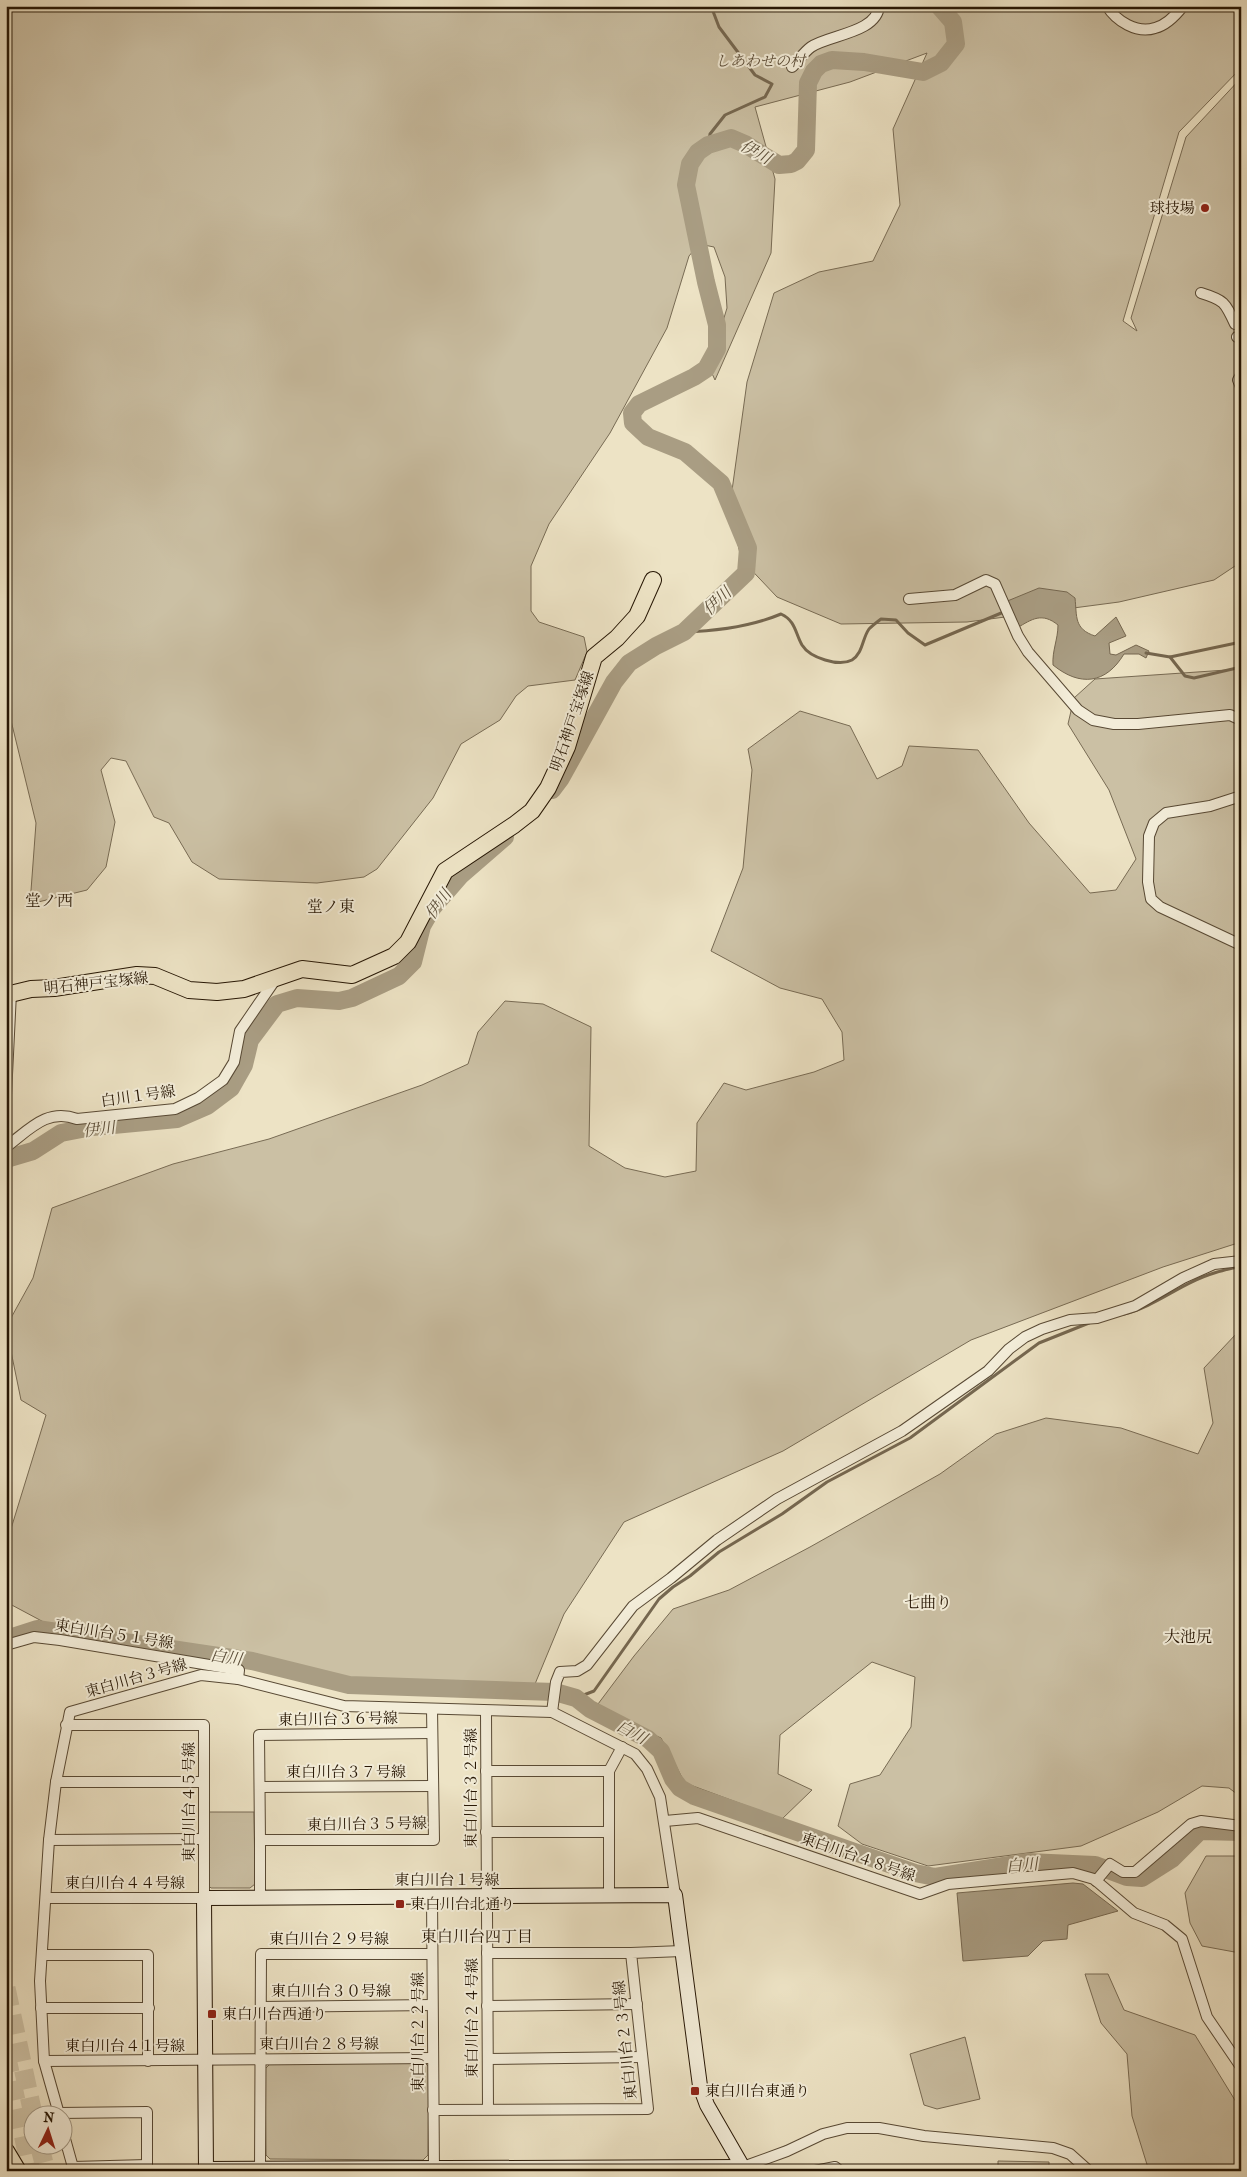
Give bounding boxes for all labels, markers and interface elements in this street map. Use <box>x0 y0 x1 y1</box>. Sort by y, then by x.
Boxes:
park label: しあわせの村 <box>715 52 807 70</box>
water label: 伊川 <box>737 136 776 169</box>
place label: 球技場 <box>1150 199 1195 217</box>
marker: 球技場 <box>1199 202 1211 214</box>
water label: 伊川 <box>699 582 737 619</box>
street label: 明石神戸宝塚線 <box>546 668 598 774</box>
water label: 伊川 <box>421 884 456 923</box>
district label: 堂ノ西 <box>25 891 73 910</box>
district label: 堂ノ東 <box>307 897 355 916</box>
street label: 明石神戸宝塚線 <box>43 969 149 997</box>
street label: 白川１号線 <box>100 1082 176 1110</box>
water label: 伊川 <box>82 1117 118 1140</box>
district label: 七曲り <box>904 1593 952 1612</box>
street label: 東白川台５１号線 <box>53 1616 175 1652</box>
district label: 大池尻 <box>1164 1627 1212 1646</box>
water label: 白川 <box>209 1645 245 1669</box>
street label: 東白川台３号線 <box>83 1655 189 1701</box>
street label: 東白川台３６号線 <box>278 1709 398 1729</box>
water label: 白川 <box>613 1716 652 1749</box>
street label: 東白川台３２号線 <box>462 1728 480 1848</box>
street label: 東白川台４５号線 <box>180 1742 198 1862</box>
street label: 東白川台３７号線 <box>286 1763 406 1781</box>
street label: 東白川台３５号線 <box>307 1814 427 1834</box>
street label: 東白川台４８号線 <box>798 1829 918 1885</box>
water label: 白川 <box>1005 1854 1041 1876</box>
street label: 東白川台１号線 <box>394 1871 500 1889</box>
street label: 東白川台４４号線 <box>65 1874 185 1892</box>
place label: 東白川台北通り <box>410 1895 515 1913</box>
marker: 東白川台北通り <box>394 1898 406 1910</box>
district label: 東白川台四丁目 <box>421 1927 533 1946</box>
street label: 東白川台２９号線 <box>269 1930 389 1948</box>
street label: 東白川台２４号線 <box>463 1958 481 2078</box>
street label: 東白川台２２号線 <box>409 1972 427 2092</box>
street label: 東白川台２３号線 <box>610 1979 640 2101</box>
street label: 東白川台３０号線 <box>271 1982 391 2000</box>
place label: 東白川台西通り <box>222 2005 327 2023</box>
marker: 東白川台西通り <box>206 2008 218 2020</box>
street label: 東白川台２８号線 <box>259 2035 379 2053</box>
street label: 東白川台４１号線 <box>65 2037 185 2055</box>
place label: 東白川台東通り <box>705 2082 810 2100</box>
marker: 東白川台東通り <box>689 2085 701 2097</box>
north arrow <box>22 2104 72 2154</box>
text: N <box>43 2109 55 2126</box>

